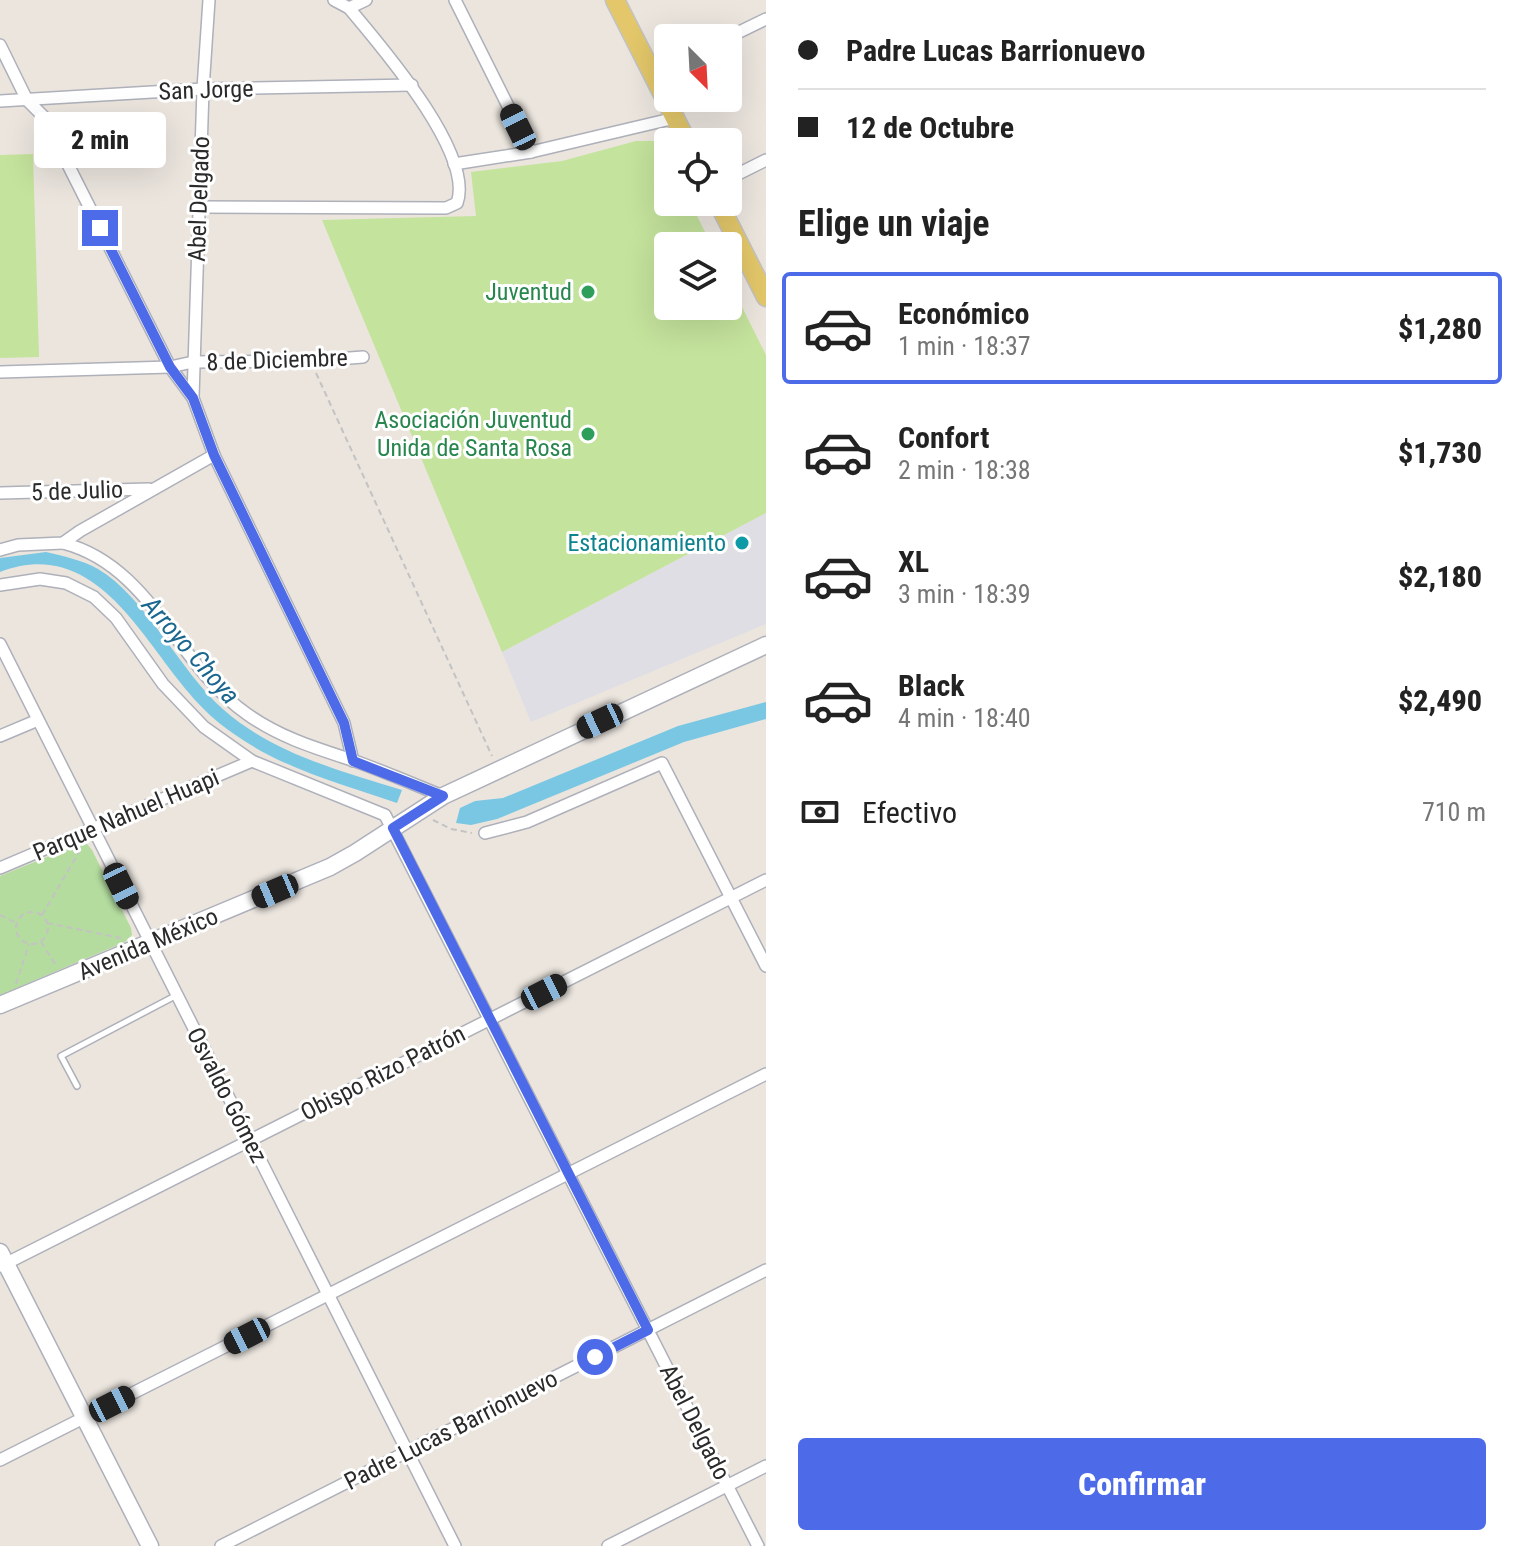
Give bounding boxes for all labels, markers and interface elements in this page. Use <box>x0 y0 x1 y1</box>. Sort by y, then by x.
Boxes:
north arrow <box>654 24 742 112</box>
map controls <box>654 24 742 320</box>
text: Padre Lucas Barrionuevo <box>846 33 1145 68</box>
street label: San Jorge <box>158 74 254 106</box>
car <box>497 100 539 154</box>
text: 12 de Octubre <box>846 110 1014 145</box>
callout: 2 min <box>34 112 166 168</box>
text: 2 min <box>71 125 129 155</box>
button: locate <box>654 128 742 216</box>
street label: Abel Delgado <box>183 136 215 262</box>
text: Elige un viaje <box>798 203 989 245</box>
route end <box>82 210 118 246</box>
button: layers <box>654 232 742 320</box>
place label: Juventud <box>485 278 572 306</box>
marker: Juventud <box>579 283 597 301</box>
icon: car <box>802 292 874 364</box>
text: Económico <box>898 296 1029 331</box>
text: $1,280 <box>1398 311 1482 346</box>
text: 1 min · 18:37 <box>898 331 1031 361</box>
street label: 8 de Diciembre <box>206 344 348 376</box>
place label: Asociación Juventud Unida de Santa Rosa <box>375 406 572 462</box>
icon: car <box>802 416 874 488</box>
text: Confort <box>898 420 989 455</box>
marker: Asociación Juventud Unida de Santa Rosa <box>579 425 597 443</box>
text: $1,730 <box>1398 435 1482 470</box>
text: 2 min · 18:38 <box>898 455 1031 485</box>
street label: 5 de Julio <box>30 475 124 507</box>
place label: Estacionamiento <box>567 529 726 557</box>
marker: Estacionamiento <box>733 534 751 552</box>
icon: car <box>802 540 874 612</box>
text: XL <box>898 544 929 579</box>
text: $2,180 <box>1398 559 1482 594</box>
text: 3 min · 18:39 <box>898 579 1031 609</box>
water label: Arroyo Choya <box>136 589 246 710</box>
icon: car <box>802 664 874 736</box>
text: Black <box>898 668 965 703</box>
text: $2,490 <box>1398 683 1482 718</box>
car <box>573 700 627 742</box>
text: 4 min · 18:40 <box>898 703 1031 733</box>
street label: Parque Nahuel Huapi <box>29 763 223 867</box>
icon: cash <box>798 790 842 834</box>
text: Efectivo <box>862 795 957 830</box>
text: 710 m <box>1422 797 1486 827</box>
car <box>100 859 142 913</box>
car <box>248 871 302 911</box>
street label: Avenida México <box>74 902 222 986</box>
car <box>517 970 571 1014</box>
street label: Obispo Rizo Patrón <box>296 1019 470 1127</box>
street label: Osvaldo Gómez <box>181 1023 273 1167</box>
car <box>220 1314 274 1358</box>
route start <box>577 1339 613 1375</box>
street label: Abel Delgado <box>654 1360 736 1484</box>
street label: Padre Lucas Barrionuevo <box>340 1364 562 1496</box>
car <box>85 1382 139 1426</box>
button: Confirmar <box>798 1438 1486 1530</box>

